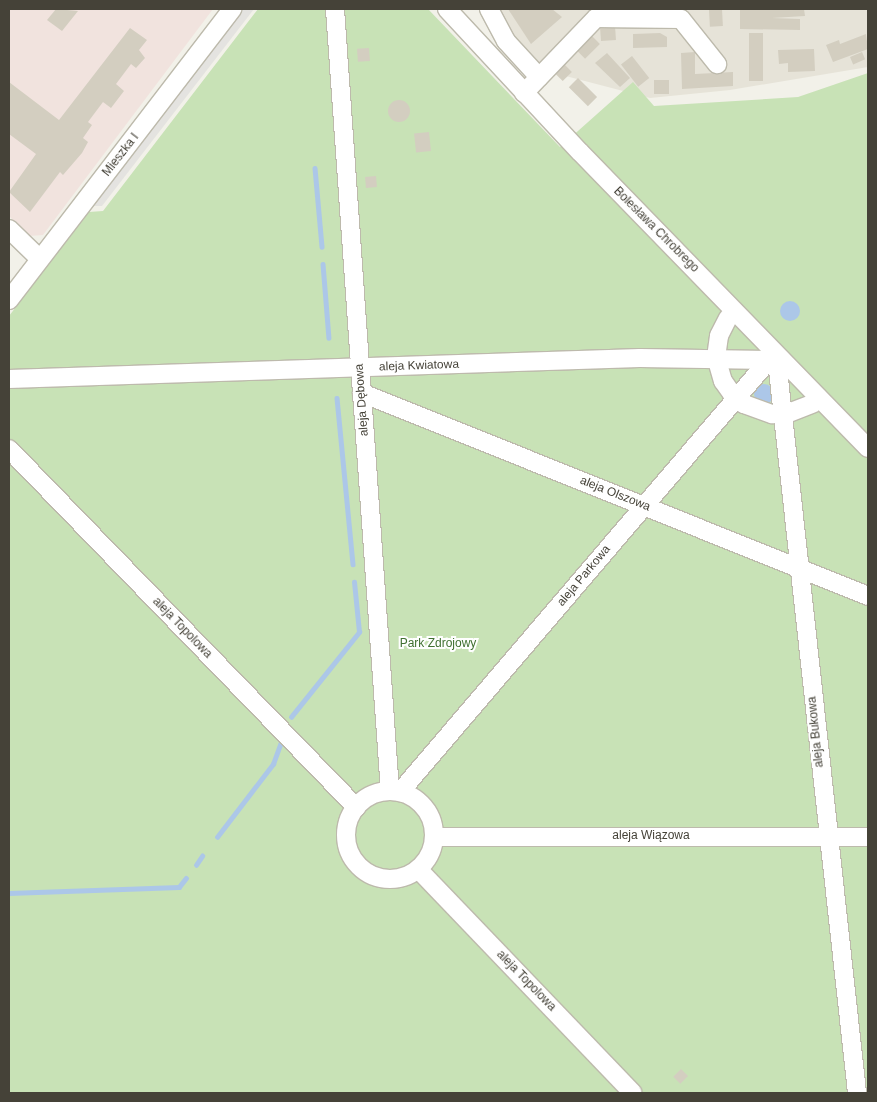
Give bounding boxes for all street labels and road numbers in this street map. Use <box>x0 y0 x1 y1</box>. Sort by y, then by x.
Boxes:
street label: Mieszka I <box>100 131 142 179</box>
street label: Bolesława Chrobrego <box>610 184 702 276</box>
street label: aleja Kwiatowa <box>379 357 459 375</box>
street label: aleja Dębowa <box>352 363 372 437</box>
street label: aleja Olszowa <box>578 473 652 515</box>
street label: aleja Parkowa <box>554 543 614 609</box>
street label: aleja Topolowa <box>149 594 215 662</box>
street label: aleja Bukowa <box>805 696 827 768</box>
street label: aleja Wiązowa <box>612 829 690 843</box>
street label: aleja Topolowa <box>493 947 559 1015</box>

